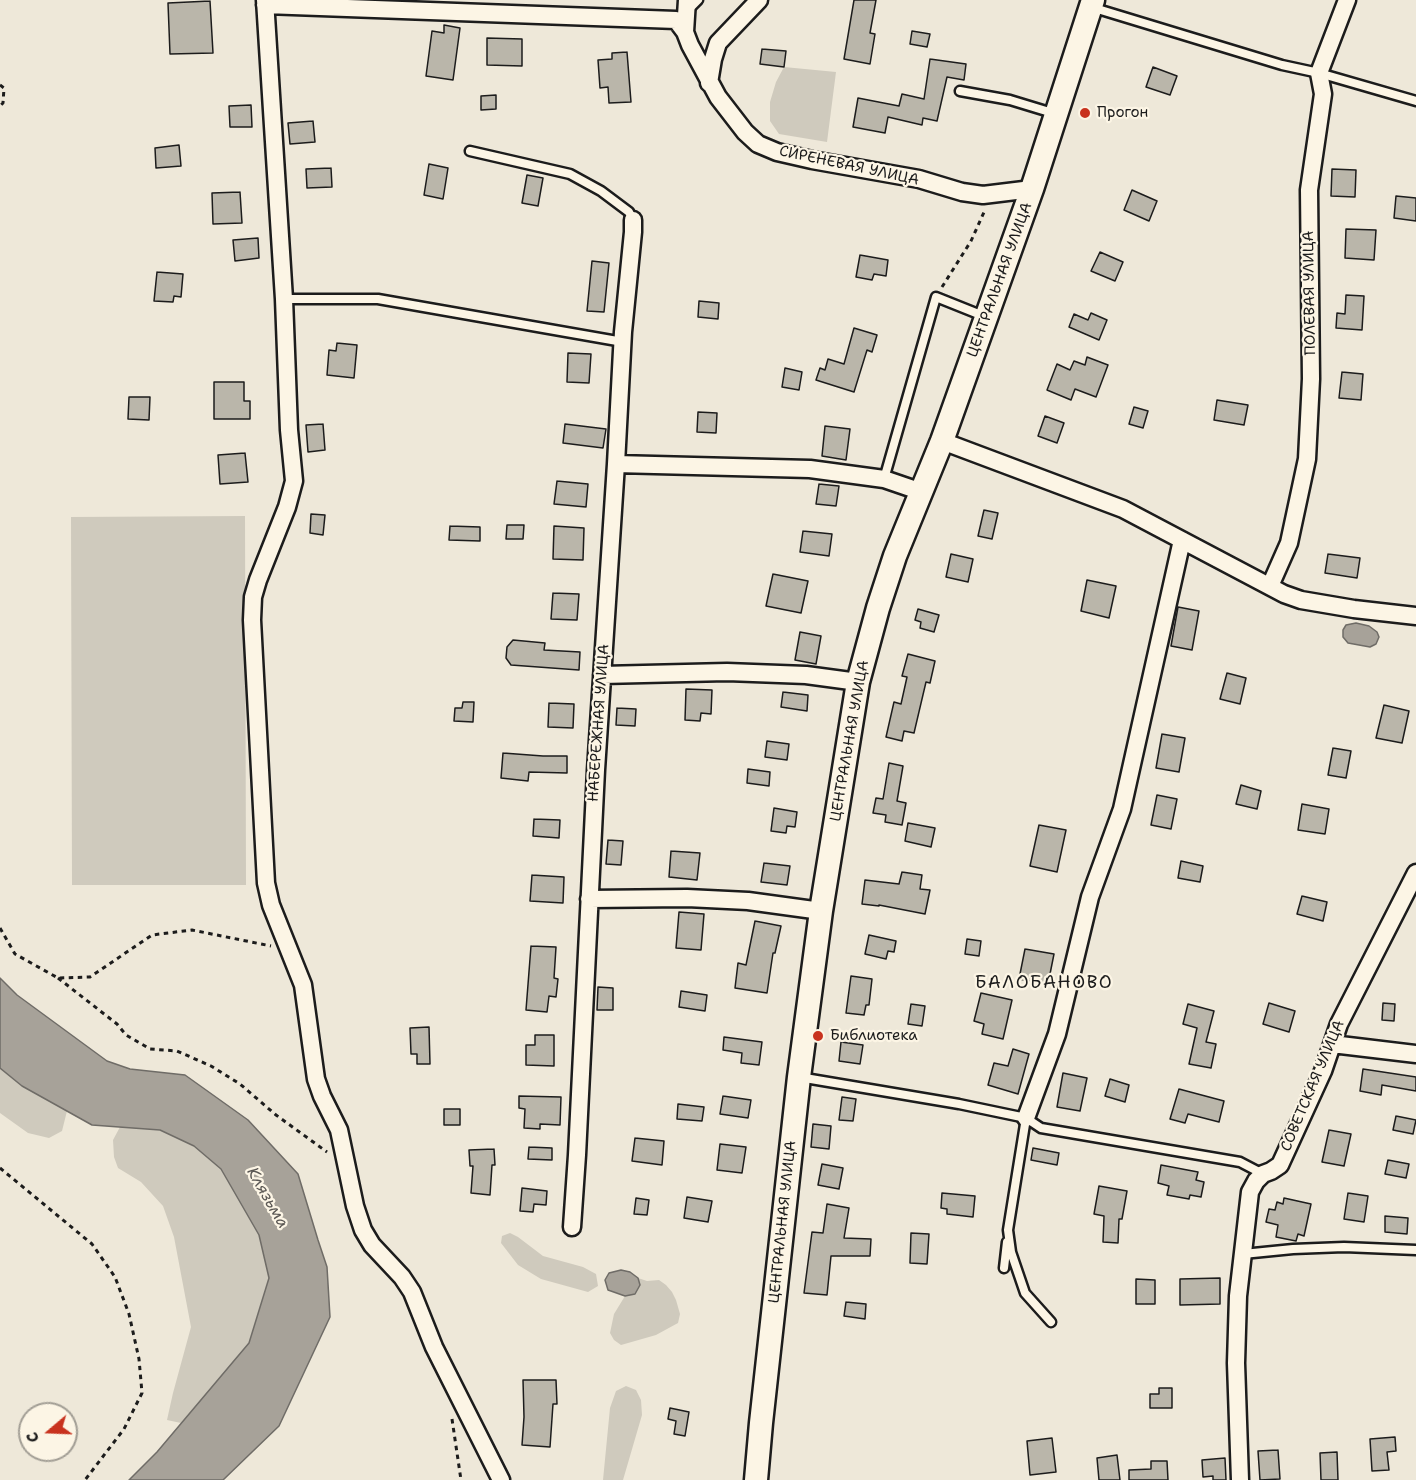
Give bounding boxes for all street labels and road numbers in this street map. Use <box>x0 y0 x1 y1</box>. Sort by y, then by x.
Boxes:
street label: СИРЕНЕВАЯ УЛИЦА <box>777 142 921 190</box>
street label: ЦЕНТРАЛЬНАЯ УЛИЦА <box>964 200 1036 360</box>
street label: ПОЛЕВАЯ УЛИЦА <box>1300 231 1320 355</box>
street label: НАБЕРЕЖНАЯ УЛИЦА <box>585 643 613 803</box>
street label: ЦЕНТРАЛЬНАЯ УЛИЦА <box>827 659 873 823</box>
street label: СОВЕТСКАЯ УЛИЦА <box>1277 1018 1349 1154</box>
street label: ЦЕНТРАЛЬНАЯ УЛИЦА <box>766 1140 800 1304</box>

